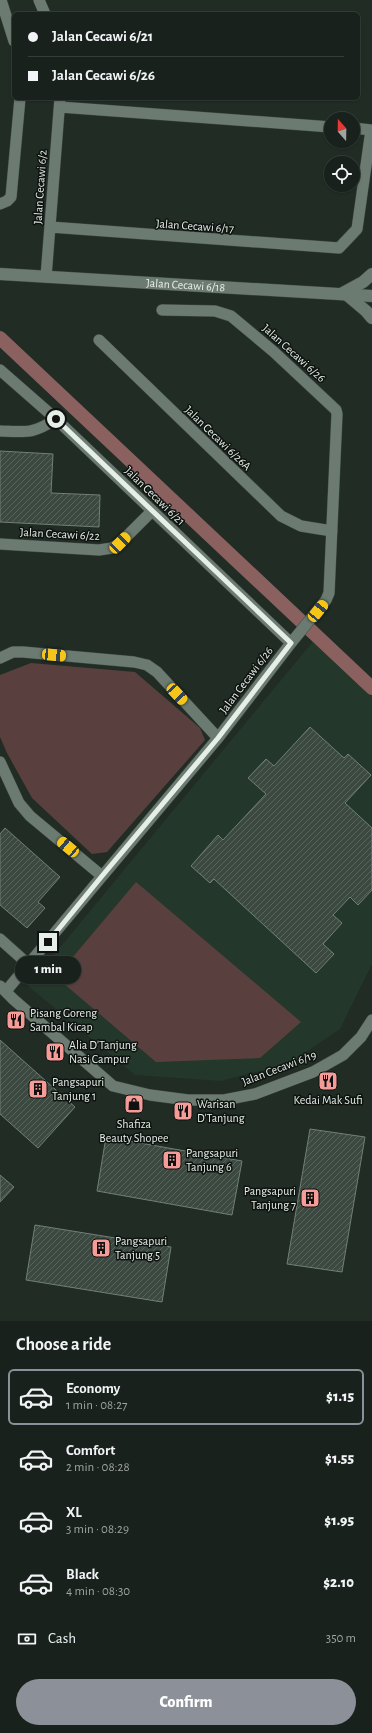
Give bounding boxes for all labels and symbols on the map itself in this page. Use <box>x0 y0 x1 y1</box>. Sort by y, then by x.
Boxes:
north arrow <box>324 112 360 148</box>
street label: Jalan Cecawi 6/2 <box>31 149 49 225</box>
street label: Jalan Cecawi 6/17 <box>156 217 234 235</box>
street label: Jalan Cecawi 6/18 <box>146 277 226 293</box>
street label: Jalan Cecawi 6/26 <box>260 322 328 385</box>
street label: Jalan Cecawi 6/26A <box>183 403 254 473</box>
route start <box>47 410 65 428</box>
street label: Jalan Cecawi 6/21 <box>123 464 187 528</box>
street label: Jalan Cecawi 6/22 <box>20 526 101 542</box>
car <box>107 530 133 556</box>
car <box>306 598 330 624</box>
street label: Jalan Cecawi 6/26 <box>217 644 275 716</box>
car <box>42 648 66 662</box>
car <box>164 681 190 707</box>
car <box>55 835 81 859</box>
route end <box>39 933 57 951</box>
callout: 1 min <box>15 956 81 984</box>
place label: Pisang Goreng Sambal Kicap <box>30 1007 97 1033</box>
restaurant icon: Pisang Goreng Sambal Kicap <box>5 1009 27 1031</box>
place label: Alia D'Tanjung Nasi Campur <box>69 1039 137 1065</box>
restaurant icon: Alia D'Tanjung Nasi Campur <box>44 1041 66 1063</box>
street label: Jalan Cecawi 6/19 <box>240 1048 318 1088</box>
restaurant icon: Kedai Mak Sufi <box>317 1070 339 1092</box>
place label: Pangsapuri Tanjung 1 <box>52 1076 104 1103</box>
building icon: Pangsapuri Tanjung 1 <box>27 1078 49 1100</box>
shop icon: Shafiza Beauty Shopee <box>123 1093 145 1115</box>
place label: Kedai Mak Sufi <box>293 1094 363 1106</box>
place label: Warisan D'Tanjung <box>197 1098 245 1125</box>
restaurant icon: Warisan D'Tanjung <box>172 1100 194 1122</box>
place label: Shafiza Beauty Shopee <box>99 1118 169 1145</box>
place label: Pangsapuri Tanjung 6 <box>186 1147 238 1174</box>
building icon: Pangsapuri Tanjung 6 <box>161 1149 183 1171</box>
place label: Pangsapuri Tanjung 7 <box>244 1185 296 1212</box>
building icon: Pangsapuri Tanjung 7 <box>299 1187 321 1209</box>
place label: Pangsapuri Tanjung 5 <box>115 1235 167 1262</box>
building icon: Pangsapuri Tanjung 5 <box>90 1237 112 1259</box>

